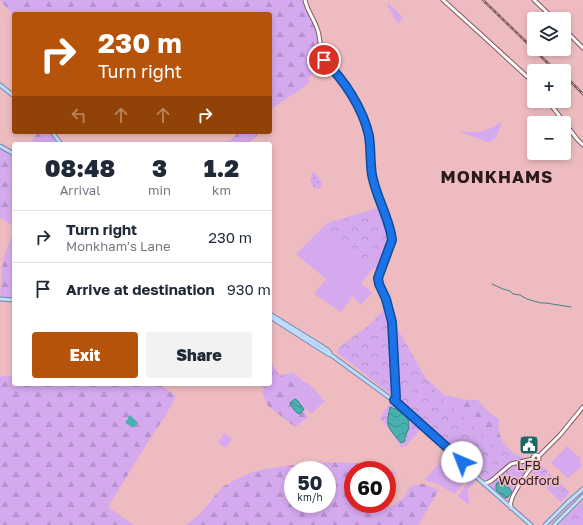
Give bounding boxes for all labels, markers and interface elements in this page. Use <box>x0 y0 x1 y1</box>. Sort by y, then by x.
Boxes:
map controls <box>527 12 571 160</box>
button: layers <box>527 12 571 56</box>
text: 230 m <box>98 26 182 59</box>
icon: right <box>32 28 84 80</box>
pin <box>307 43 341 77</box>
icon: arrive <box>313 49 335 71</box>
text: Turn right <box>98 60 182 82</box>
button: + <box>527 64 571 108</box>
icon: left <box>68 104 90 126</box>
icon: ahead <box>110 104 132 126</box>
icon: ahead <box>152 104 174 126</box>
icon: right <box>194 104 216 126</box>
button: − <box>527 116 571 160</box>
text: 08:48 <box>45 153 115 182</box>
text: 3 <box>152 153 167 182</box>
text: 1.2 <box>204 153 239 182</box>
district label: MONKHAMS <box>441 166 553 187</box>
text: Arrival <box>60 182 100 198</box>
text: min <box>148 182 171 198</box>
text: km <box>212 182 231 198</box>
text: Turn right <box>66 220 137 238</box>
icon: right <box>32 226 54 248</box>
text: 230 m <box>208 228 252 246</box>
text: Monkham's Lane <box>66 238 170 254</box>
icon: arrive <box>32 278 54 300</box>
text: Arrive at destination <box>66 280 215 298</box>
text: 930 m <box>227 280 271 298</box>
button: Exit <box>32 332 138 378</box>
button: Share <box>146 332 252 378</box>
public building icon: LFB Woodford <box>518 434 540 456</box>
position arrow <box>441 441 483 483</box>
place label: LFB Woodford <box>499 457 559 488</box>
speed limit sign: 60 <box>344 461 396 513</box>
text: 50 <box>297 470 323 494</box>
text: km/h <box>297 491 323 503</box>

